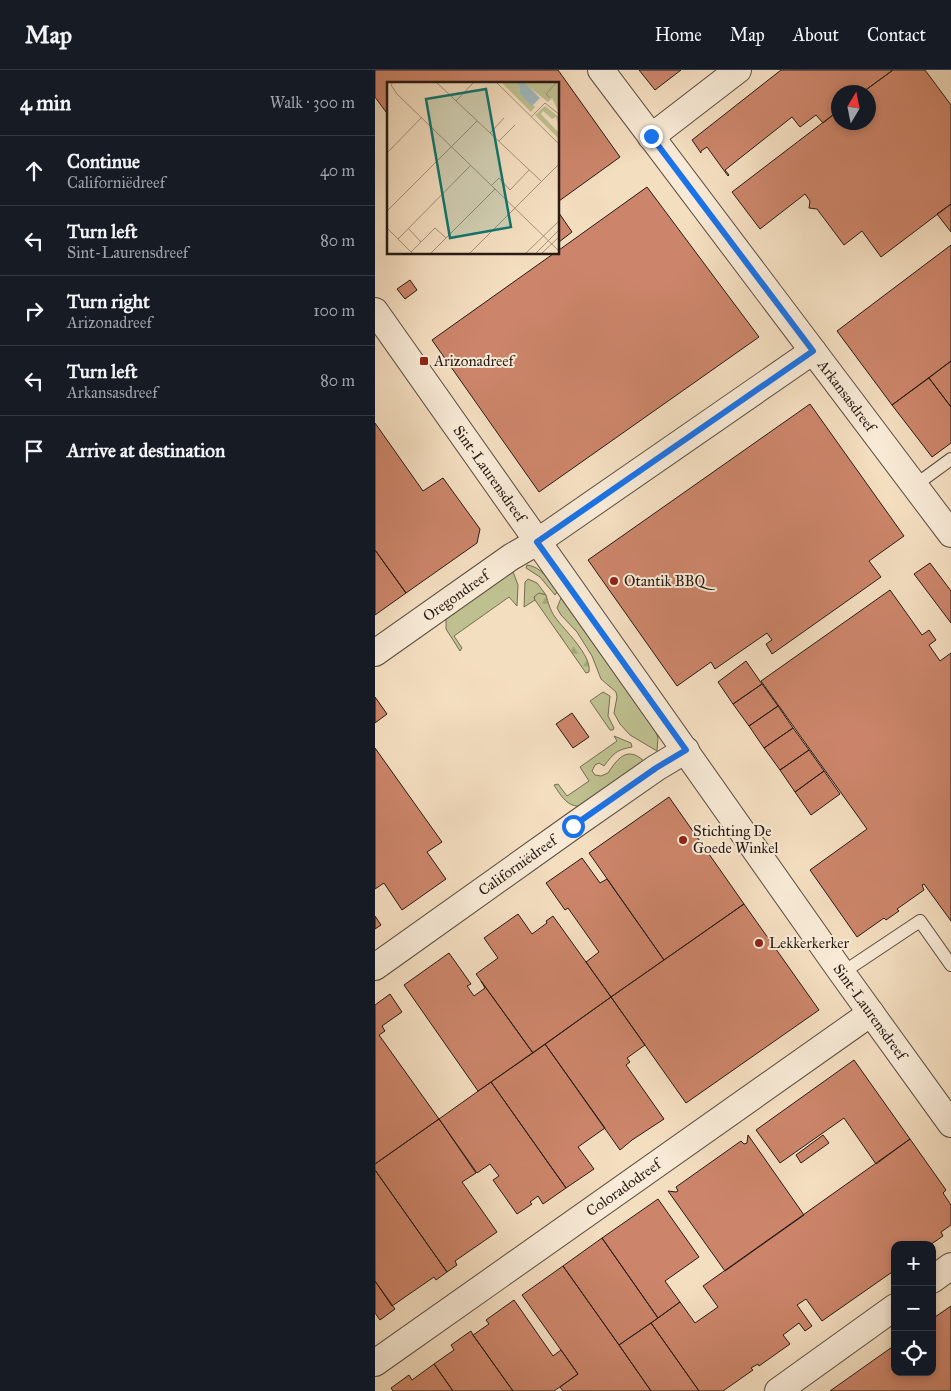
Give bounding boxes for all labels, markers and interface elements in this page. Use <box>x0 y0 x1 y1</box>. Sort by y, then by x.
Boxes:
text: Map <box>25 20 72 50</box>
text: Home <box>655 24 702 46</box>
text: Map <box>730 24 765 46</box>
text: About <box>793 24 839 46</box>
text: Contact <box>867 24 926 46</box>
inset map <box>387 82 560 255</box>
north arrow <box>831 85 876 130</box>
text: 4 min <box>20 90 71 116</box>
text: Walk · 300 m <box>270 93 355 112</box>
route end <box>640 125 663 148</box>
text: Continue <box>67 150 140 173</box>
icon: ahead <box>20 157 48 185</box>
text: 40 m <box>320 161 355 180</box>
text: Californiëdreef <box>67 173 165 192</box>
text: Turn left <box>67 220 137 243</box>
icon: left <box>20 227 48 255</box>
text: 80 m <box>320 231 355 250</box>
text: Sint-Laurensdreef <box>67 243 188 262</box>
text: Turn right <box>67 290 150 313</box>
icon: right <box>20 297 48 325</box>
text: 100 m <box>313 301 355 320</box>
text: Arizonadreef <box>67 313 152 332</box>
place label: Arizonadreef <box>433 352 516 370</box>
marker: Arizonadreef <box>418 355 430 367</box>
street label: Arkansasdreef <box>813 356 881 437</box>
text: Turn left <box>67 360 137 383</box>
icon: left <box>20 367 48 395</box>
text: 80 m <box>320 371 355 390</box>
text: Arkansasdreef <box>67 383 158 402</box>
street label: Sint-Laurensdreef <box>450 422 532 528</box>
icon: arrive <box>20 437 48 465</box>
text: Arrive at destination <box>67 439 225 462</box>
street label: Oregondreef <box>419 565 495 625</box>
place label: Otantik BBQ <box>624 572 716 590</box>
marker: Otantik BBQ <box>608 575 620 587</box>
route start <box>562 815 585 838</box>
place label: Stichting De Goede Winkel <box>693 822 779 857</box>
street label: Californiëdreef <box>475 830 563 900</box>
marker: Stichting De Goede Winkel <box>677 834 689 846</box>
place label: Lekkerkerker <box>769 934 850 952</box>
marker: Lekkerkerker <box>753 937 765 949</box>
street label: Sint-Laurensdreef <box>829 960 912 1066</box>
street label: Coloradodreef <box>583 1154 667 1220</box>
map controls <box>891 1241 936 1376</box>
button: + <box>891 1241 936 1286</box>
button: − <box>891 1286 936 1331</box>
button: locate <box>891 1331 936 1376</box>

